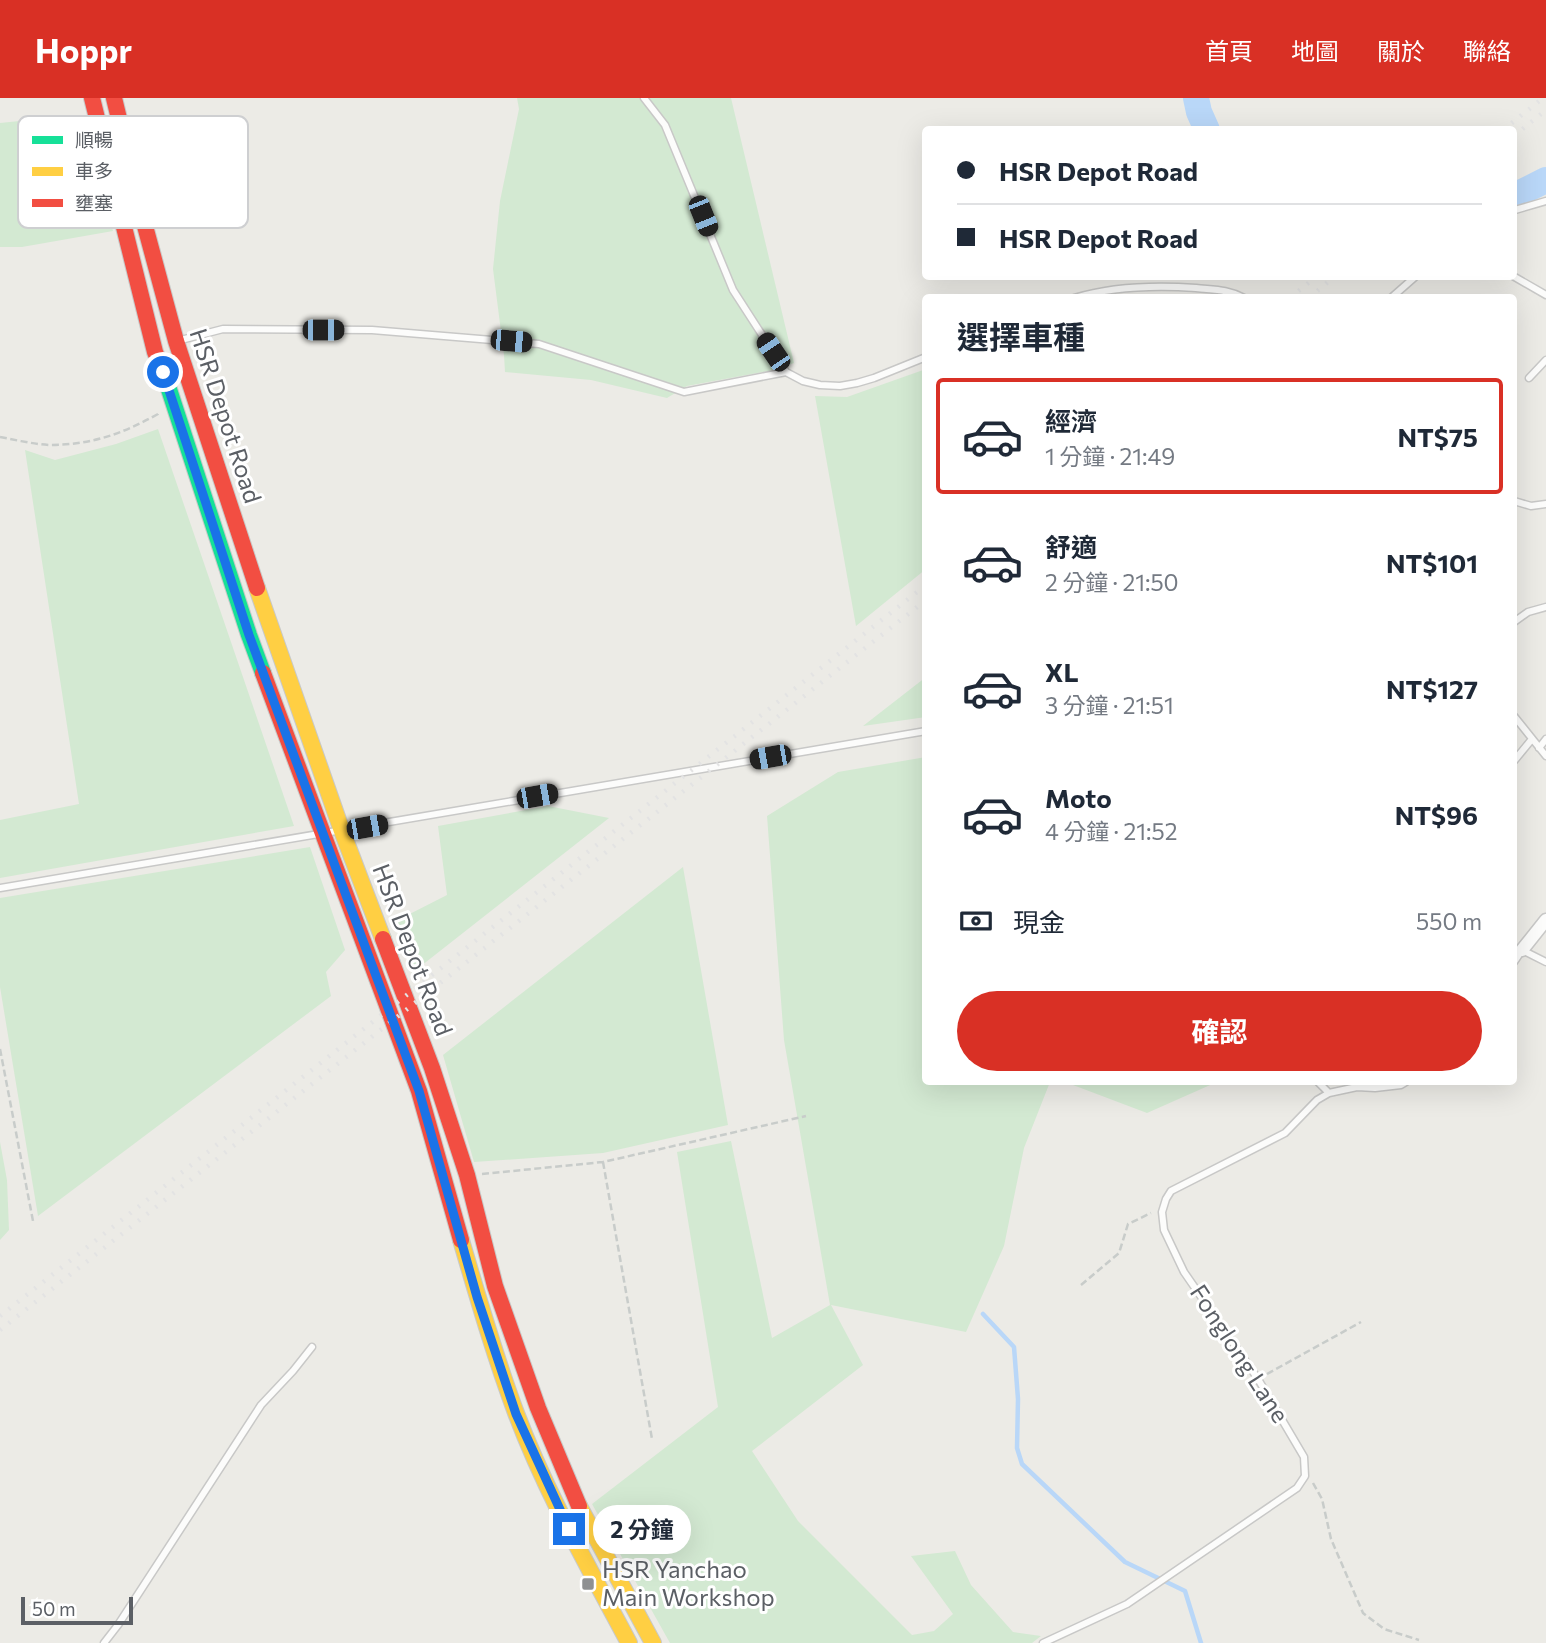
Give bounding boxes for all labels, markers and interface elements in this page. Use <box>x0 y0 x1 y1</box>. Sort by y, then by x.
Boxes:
text: Hoppr <box>35 29 132 70</box>
text: 首頁 <box>1205 36 1253 65</box>
text: 地圖 <box>1291 36 1339 65</box>
text: 關於 <box>1377 36 1425 65</box>
text: 聯絡 <box>1463 36 1511 65</box>
legend <box>18 116 248 228</box>
text: 順暢 <box>75 128 113 151</box>
text: HSR Depot Road <box>999 155 1198 186</box>
text: 車多 <box>75 159 113 182</box>
text: 壅塞 <box>75 191 113 214</box>
car <box>686 193 721 239</box>
text: HSR Depot Road <box>999 222 1198 253</box>
text: 選擇車種 <box>957 316 1085 356</box>
car <box>303 320 345 341</box>
street label: HSR Depot Road <box>185 325 268 507</box>
car <box>490 329 533 353</box>
car <box>753 329 794 375</box>
route start <box>147 356 179 388</box>
icon: car <box>961 405 1024 468</box>
text: 經濟 <box>1045 405 1097 436</box>
text: NT$75 <box>1397 421 1478 452</box>
text: 1 分鐘 · 21:49 <box>1045 442 1175 470</box>
icon: car <box>961 531 1024 594</box>
text: 舒適 <box>1045 531 1097 562</box>
text: NT$101 <box>1386 547 1478 578</box>
text: 2 分鐘 · 21:50 <box>1045 568 1179 596</box>
text: XL <box>1045 656 1079 687</box>
icon: car <box>961 657 1024 720</box>
text: NT$127 <box>1386 673 1478 704</box>
text: 3 分鐘 · 21:51 <box>1045 691 1174 719</box>
car <box>748 743 793 771</box>
car <box>515 782 560 810</box>
text: Moto <box>1045 782 1112 813</box>
icon: car <box>961 783 1024 846</box>
text: NT$96 <box>1395 799 1478 830</box>
car <box>345 813 390 841</box>
text: 4 分鐘 · 21:52 <box>1045 817 1177 845</box>
street label: HSR Depot Road <box>367 859 460 1040</box>
icon: cash <box>957 902 995 940</box>
text: 現金 <box>1013 906 1065 937</box>
text: 550 m <box>1416 907 1482 935</box>
button: 確認 <box>957 991 1482 1071</box>
street label: Fonglong Lane <box>1185 1279 1296 1428</box>
callout: 2 分鐘 <box>594 1504 692 1554</box>
route end <box>553 1513 585 1545</box>
text: 2 分鐘 <box>610 1515 674 1543</box>
place label: HSR Yanchao Main Workshop <box>602 1554 775 1611</box>
marker: HSR Yanchao Main Workshop <box>580 1576 596 1592</box>
scale bar <box>21 1594 133 1626</box>
text: 50 m <box>32 1597 76 1620</box>

